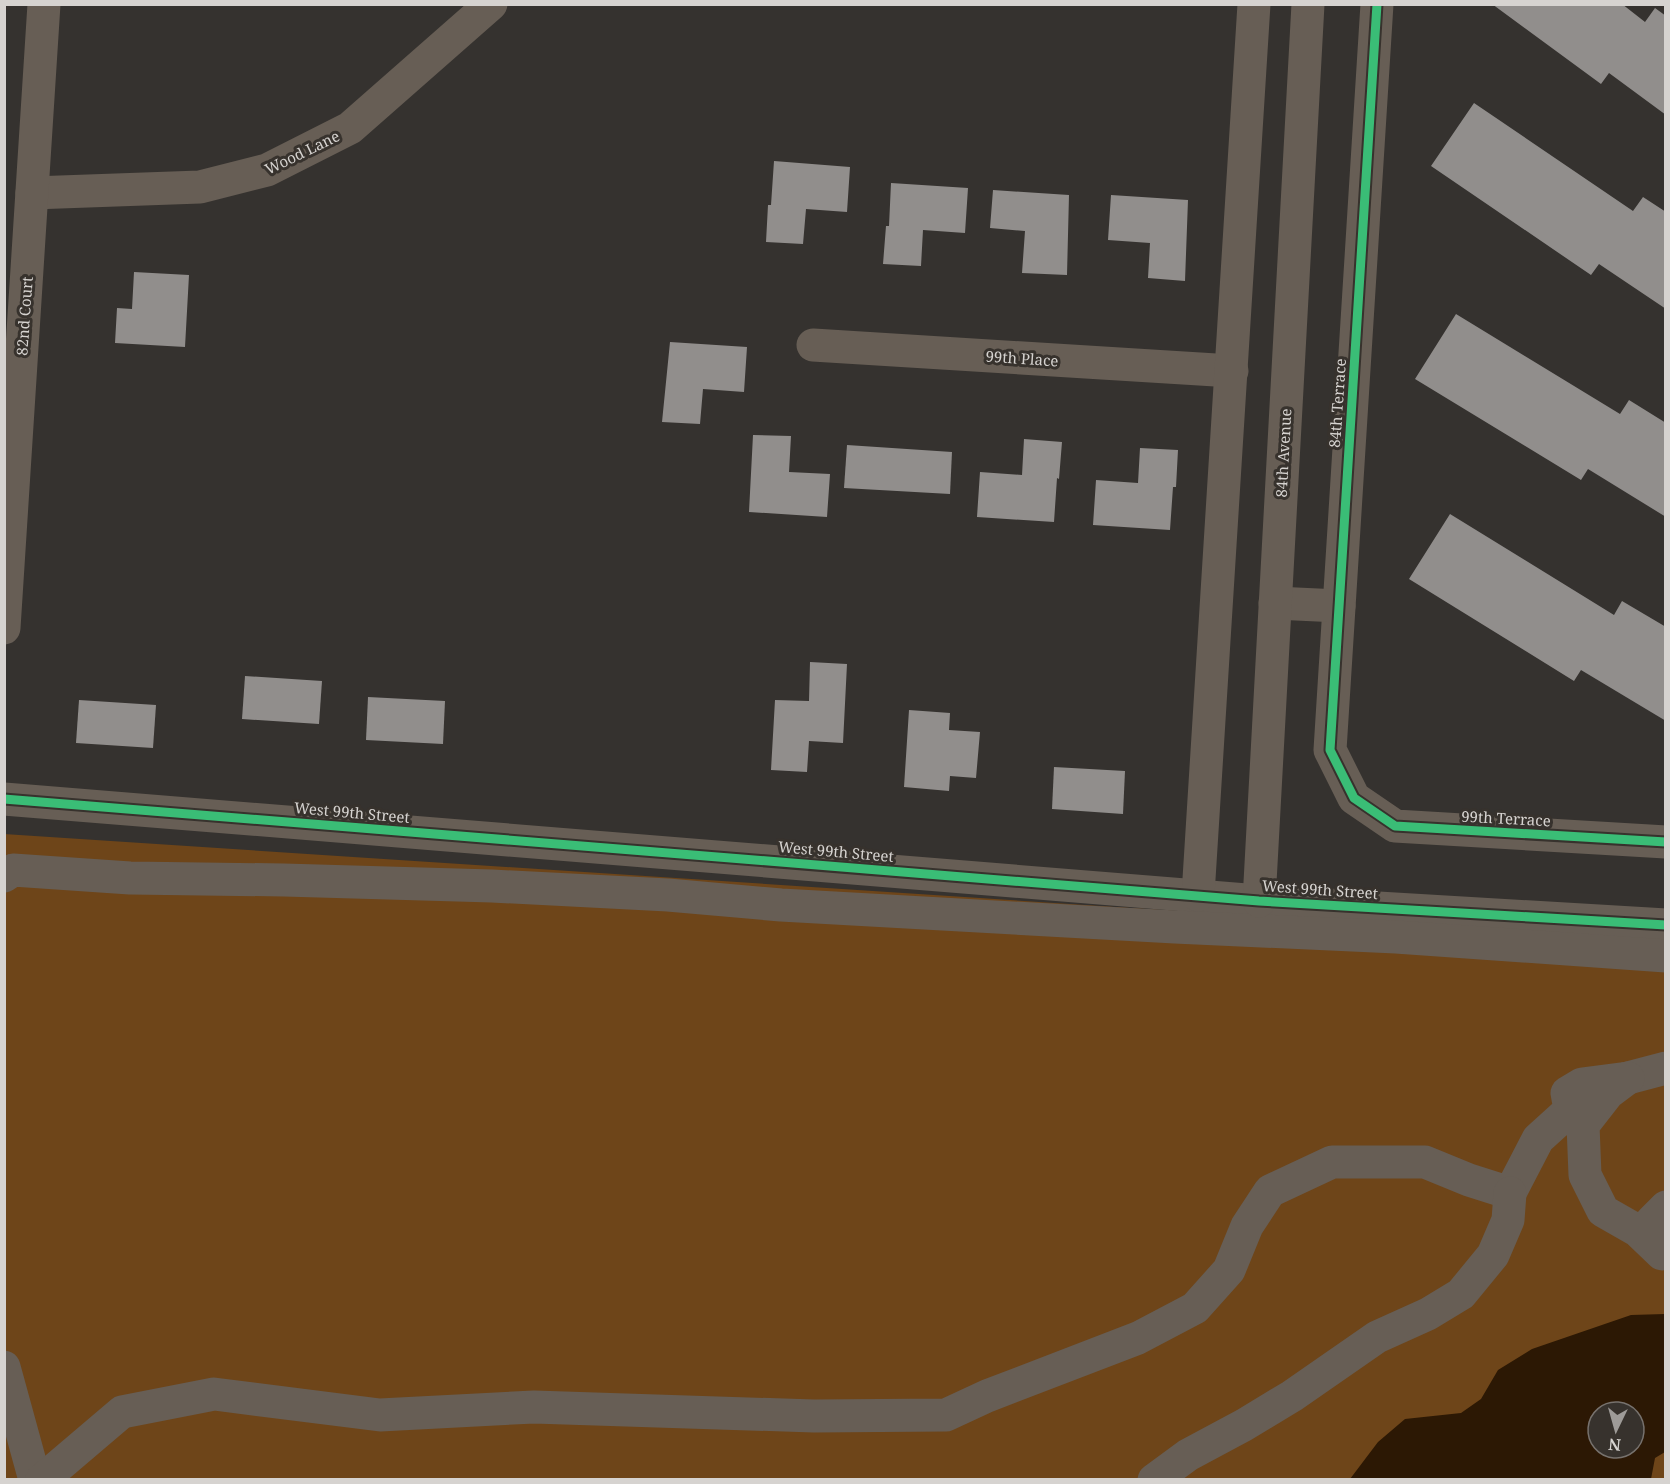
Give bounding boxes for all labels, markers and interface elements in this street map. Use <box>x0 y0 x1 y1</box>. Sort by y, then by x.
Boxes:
street label: Wood Lane <box>261 125 343 179</box>
street label: 82nd Court <box>11 276 37 356</box>
street label: 99th Place <box>985 345 1059 371</box>
street label: 84th Terrace <box>1324 358 1350 448</box>
street label: 84th Avenue <box>1271 408 1295 498</box>
street label: West 99th Street <box>293 797 411 827</box>
street label: 99th Terrace <box>1461 806 1551 830</box>
street label: West 99th Street <box>777 836 895 866</box>
street label: West 99th Street <box>1261 875 1379 903</box>
north arrow <box>1586 1400 1646 1460</box>
text: N <box>1607 1433 1622 1456</box>

